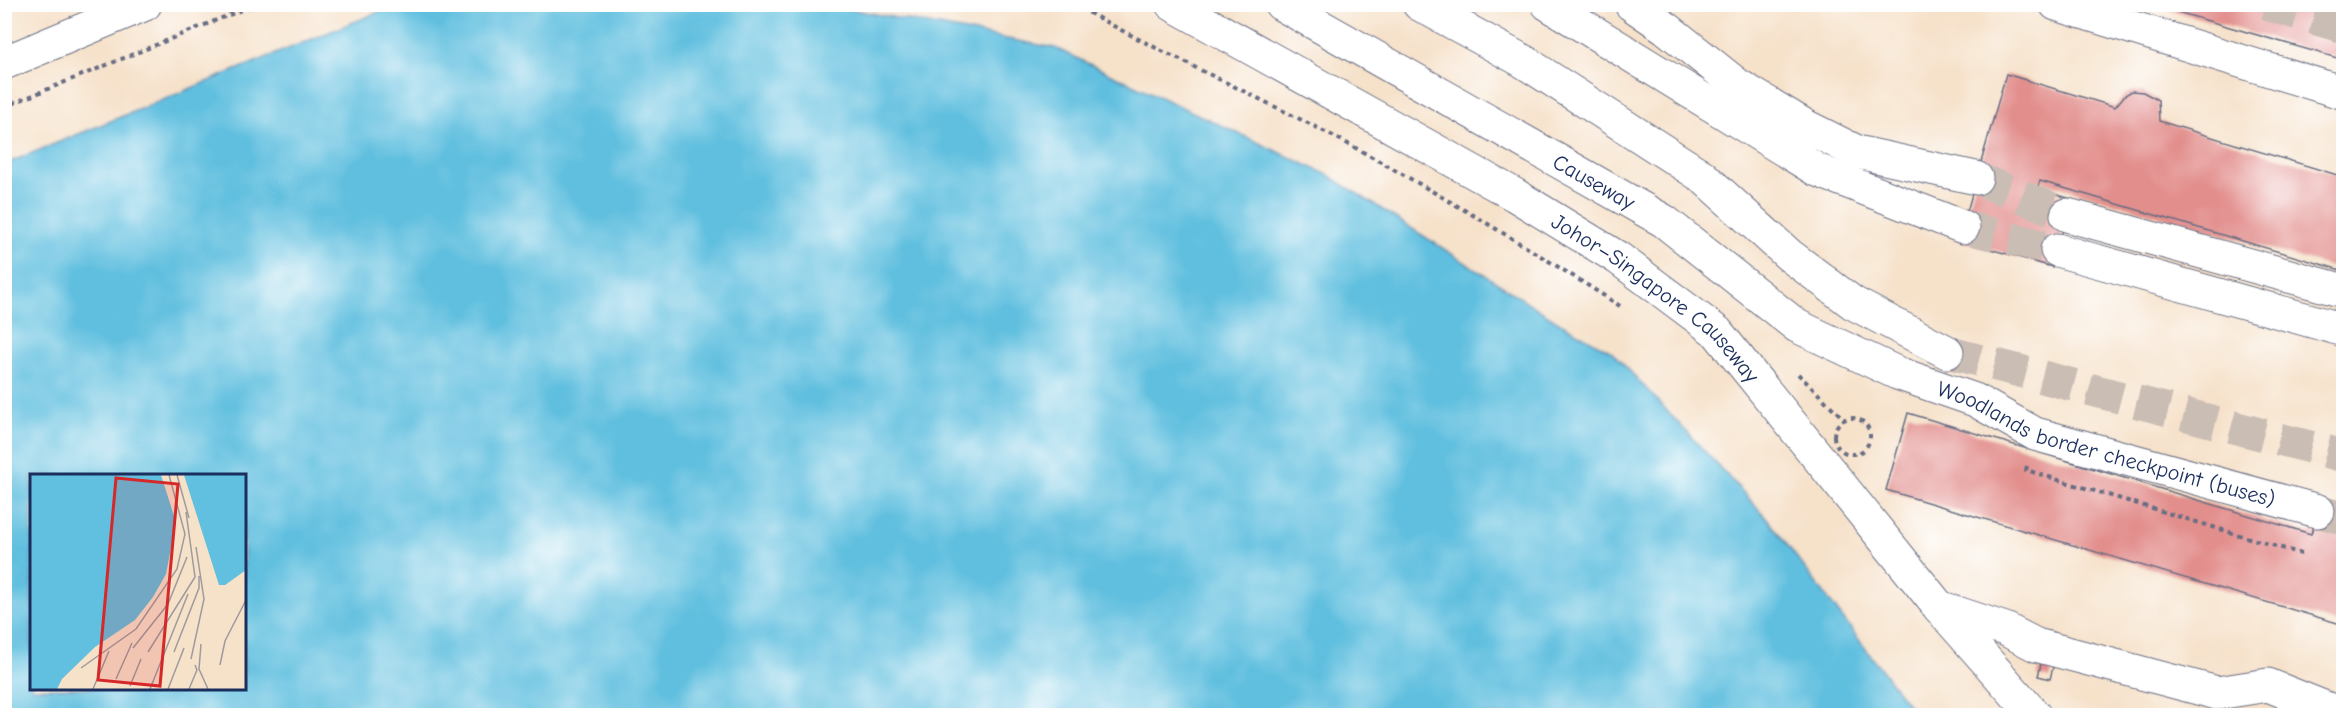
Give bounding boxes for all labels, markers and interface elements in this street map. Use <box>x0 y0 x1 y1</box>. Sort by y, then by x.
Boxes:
street label: Causeway <box>1548 149 1640 216</box>
street label: Johor–Singapore Causeway <box>1547 209 1765 388</box>
street label: Woodlands border checkpoint (buses) <box>1934 376 2278 513</box>
inset map <box>30 474 246 690</box>

